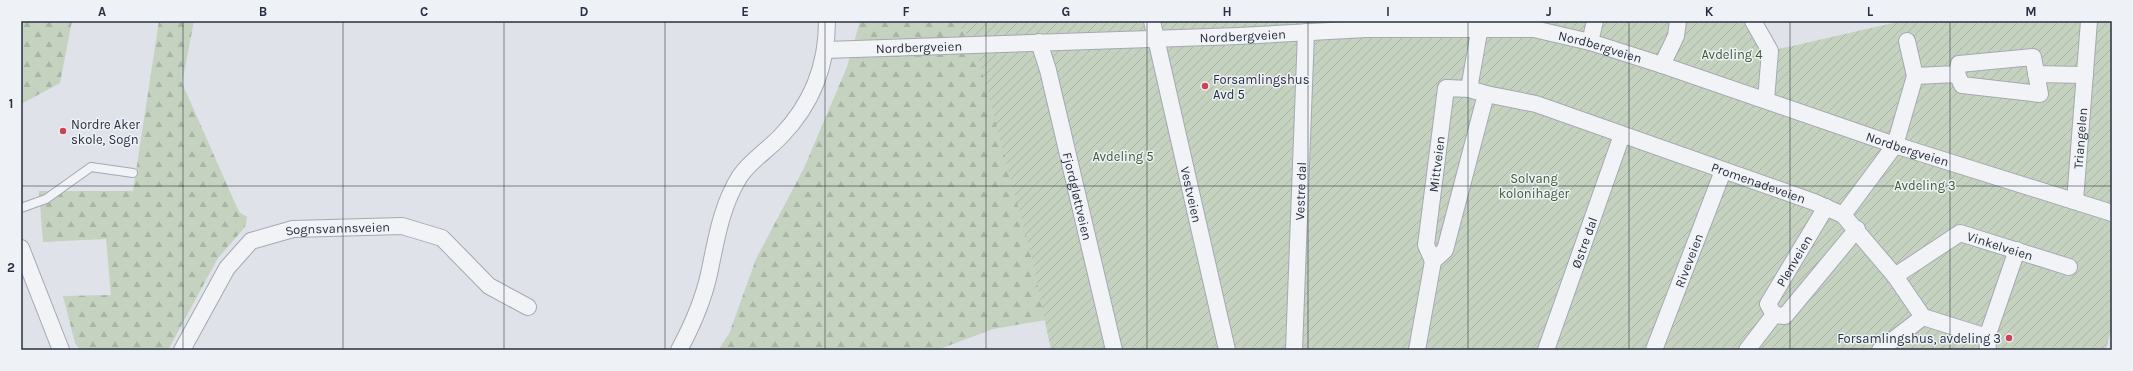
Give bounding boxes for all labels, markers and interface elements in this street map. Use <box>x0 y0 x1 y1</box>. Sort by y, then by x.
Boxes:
text: A <box>98 4 106 19</box>
text: B <box>259 4 267 19</box>
text: C <box>420 4 428 19</box>
text: D <box>580 4 589 19</box>
text: E <box>741 4 749 19</box>
text: F <box>902 4 910 19</box>
text: G <box>1062 4 1070 19</box>
text: H <box>1222 4 1232 19</box>
text: I <box>1386 4 1390 19</box>
text: J <box>1546 4 1552 19</box>
text: K <box>1705 4 1714 19</box>
text: L <box>1867 4 1874 19</box>
text: M <box>2025 4 2037 19</box>
street label: Nordbergveien <box>1199 26 1286 45</box>
street label: Nordbergveien <box>1557 28 1644 66</box>
street label: Nordbergveien <box>876 38 962 56</box>
park label: Avdeling 4 <box>1701 47 1763 62</box>
place label: Forsamlingshus Avd 5 <box>1213 72 1310 102</box>
marker: Forsamlingshus Avd 5 <box>1200 81 1210 91</box>
text: 1 <box>9 96 13 111</box>
street label: Triangelen <box>2071 107 2090 169</box>
place label: Nordre Aker skole, Sogn <box>71 117 140 147</box>
marker: Nordre Aker skole, Sogn <box>58 126 68 136</box>
street label: Nordbergveien <box>1864 129 1951 169</box>
street label: Mittveien <box>1426 135 1448 193</box>
park label: Avdeling 5 <box>1092 149 1154 164</box>
street label: Fjordgløttveien <box>1060 151 1095 242</box>
street label: Promenadeveien <box>1709 159 1808 206</box>
street label: Vestre dal <box>1292 162 1309 221</box>
street label: Vestveien <box>1177 165 1205 224</box>
park label: Solvang kolonihager <box>1499 171 1570 201</box>
park label: Avdeling 3 <box>1894 178 1956 193</box>
street label: Østre dal <box>1569 215 1600 270</box>
street label: Sognsvannsveien <box>284 219 390 239</box>
street label: Vinkelveien <box>1965 229 2035 263</box>
street label: Riveveien <box>1672 231 1706 290</box>
street label: Plenveien <box>1773 233 1815 289</box>
text: 2 <box>7 260 15 275</box>
place label: Forsamlingshus, avdeling 3 <box>1837 331 2001 346</box>
marker: Forsamlingshus, avdeling 3 <box>2004 333 2014 343</box>

